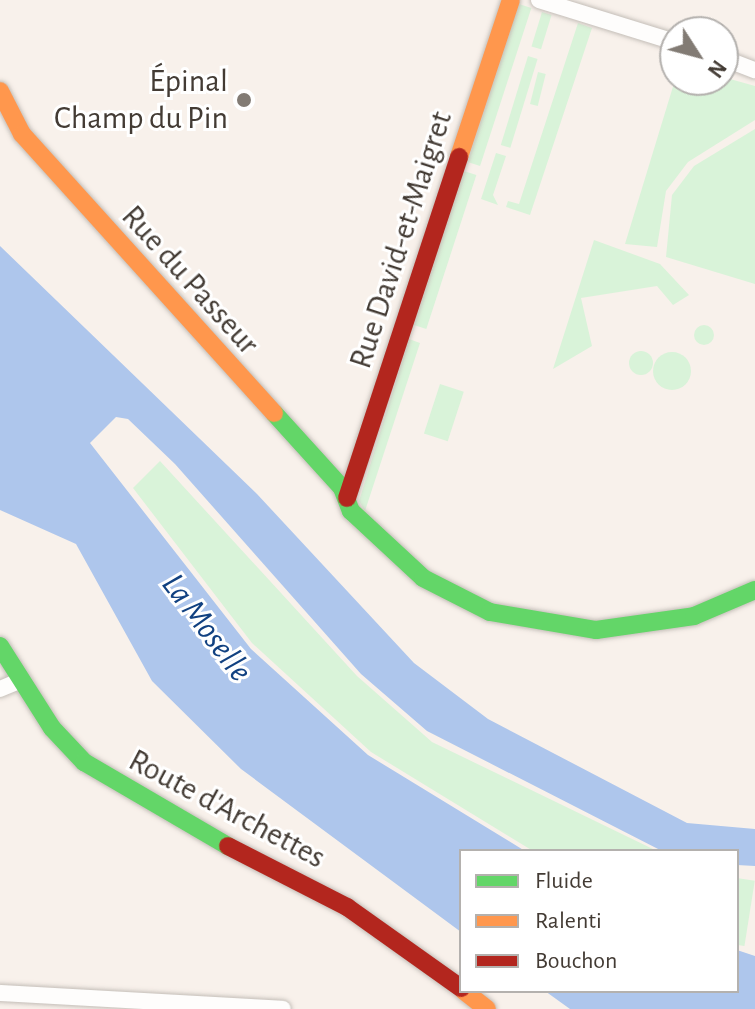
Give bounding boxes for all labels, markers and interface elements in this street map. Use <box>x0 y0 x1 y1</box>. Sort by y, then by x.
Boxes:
north arrow <box>659 16 739 96</box>
text: N <box>703 56 730 82</box>
place label: Épinal Champ du Pin <box>54 63 228 138</box>
marker: Épinal Champ du Pin <box>235 91 253 109</box>
street label: Rue David-et-Maigret <box>341 107 461 373</box>
street label: Rue du Passeur <box>113 198 267 362</box>
water label: La Moselle <box>152 566 260 690</box>
street label: Route d'Archettes <box>122 741 332 877</box>
legend <box>459 849 739 993</box>
text: Fluide <box>535 869 593 893</box>
text: Ralenti <box>535 909 602 933</box>
text: Bouchon <box>535 949 617 973</box>

